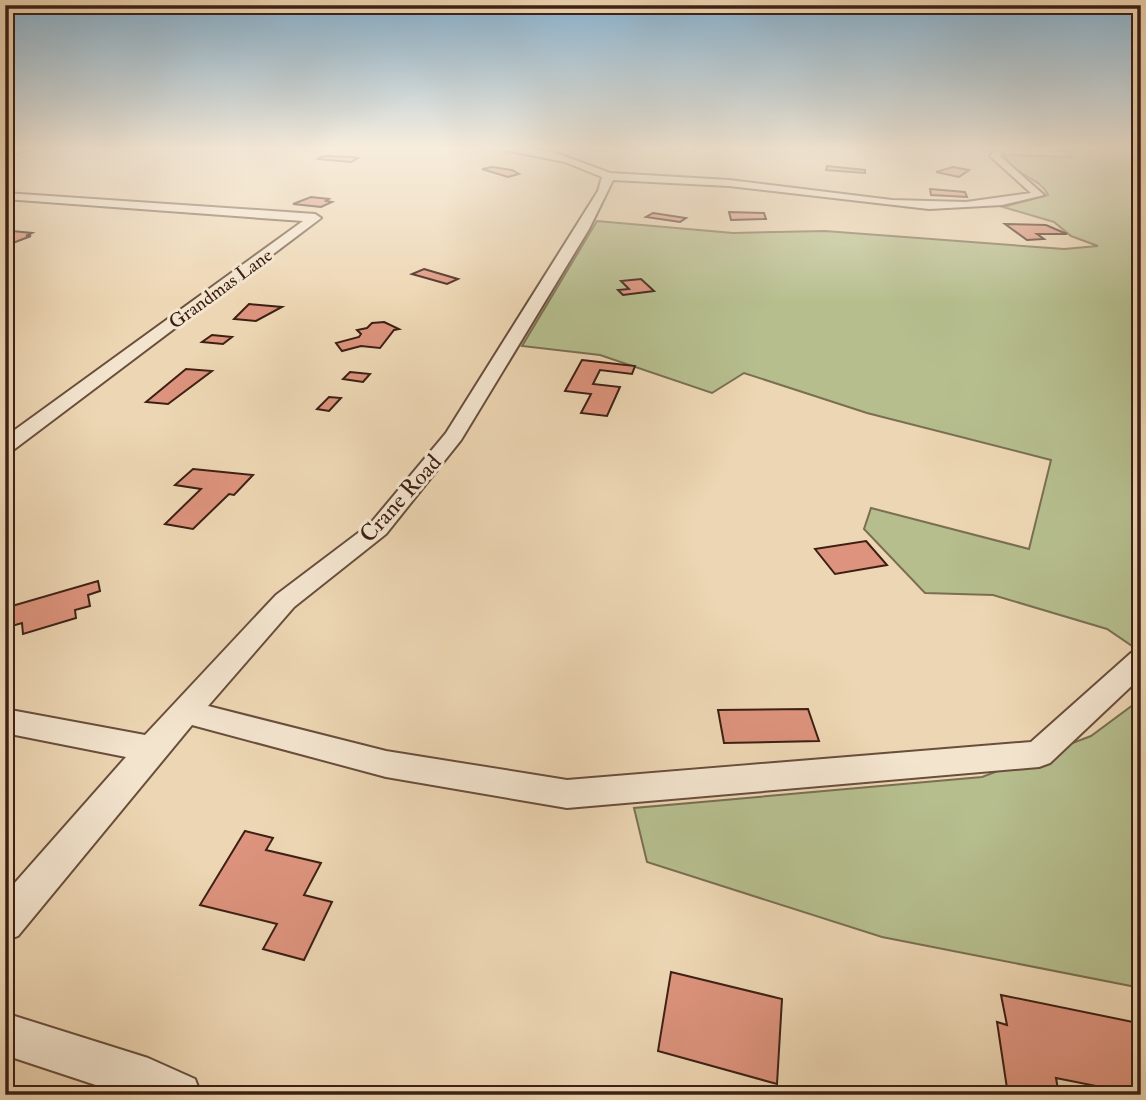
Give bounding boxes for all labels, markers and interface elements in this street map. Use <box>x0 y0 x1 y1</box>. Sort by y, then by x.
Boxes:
street label: Grandmas Lane <box>164 243 277 334</box>
street label: Crane Road <box>353 448 448 549</box>

